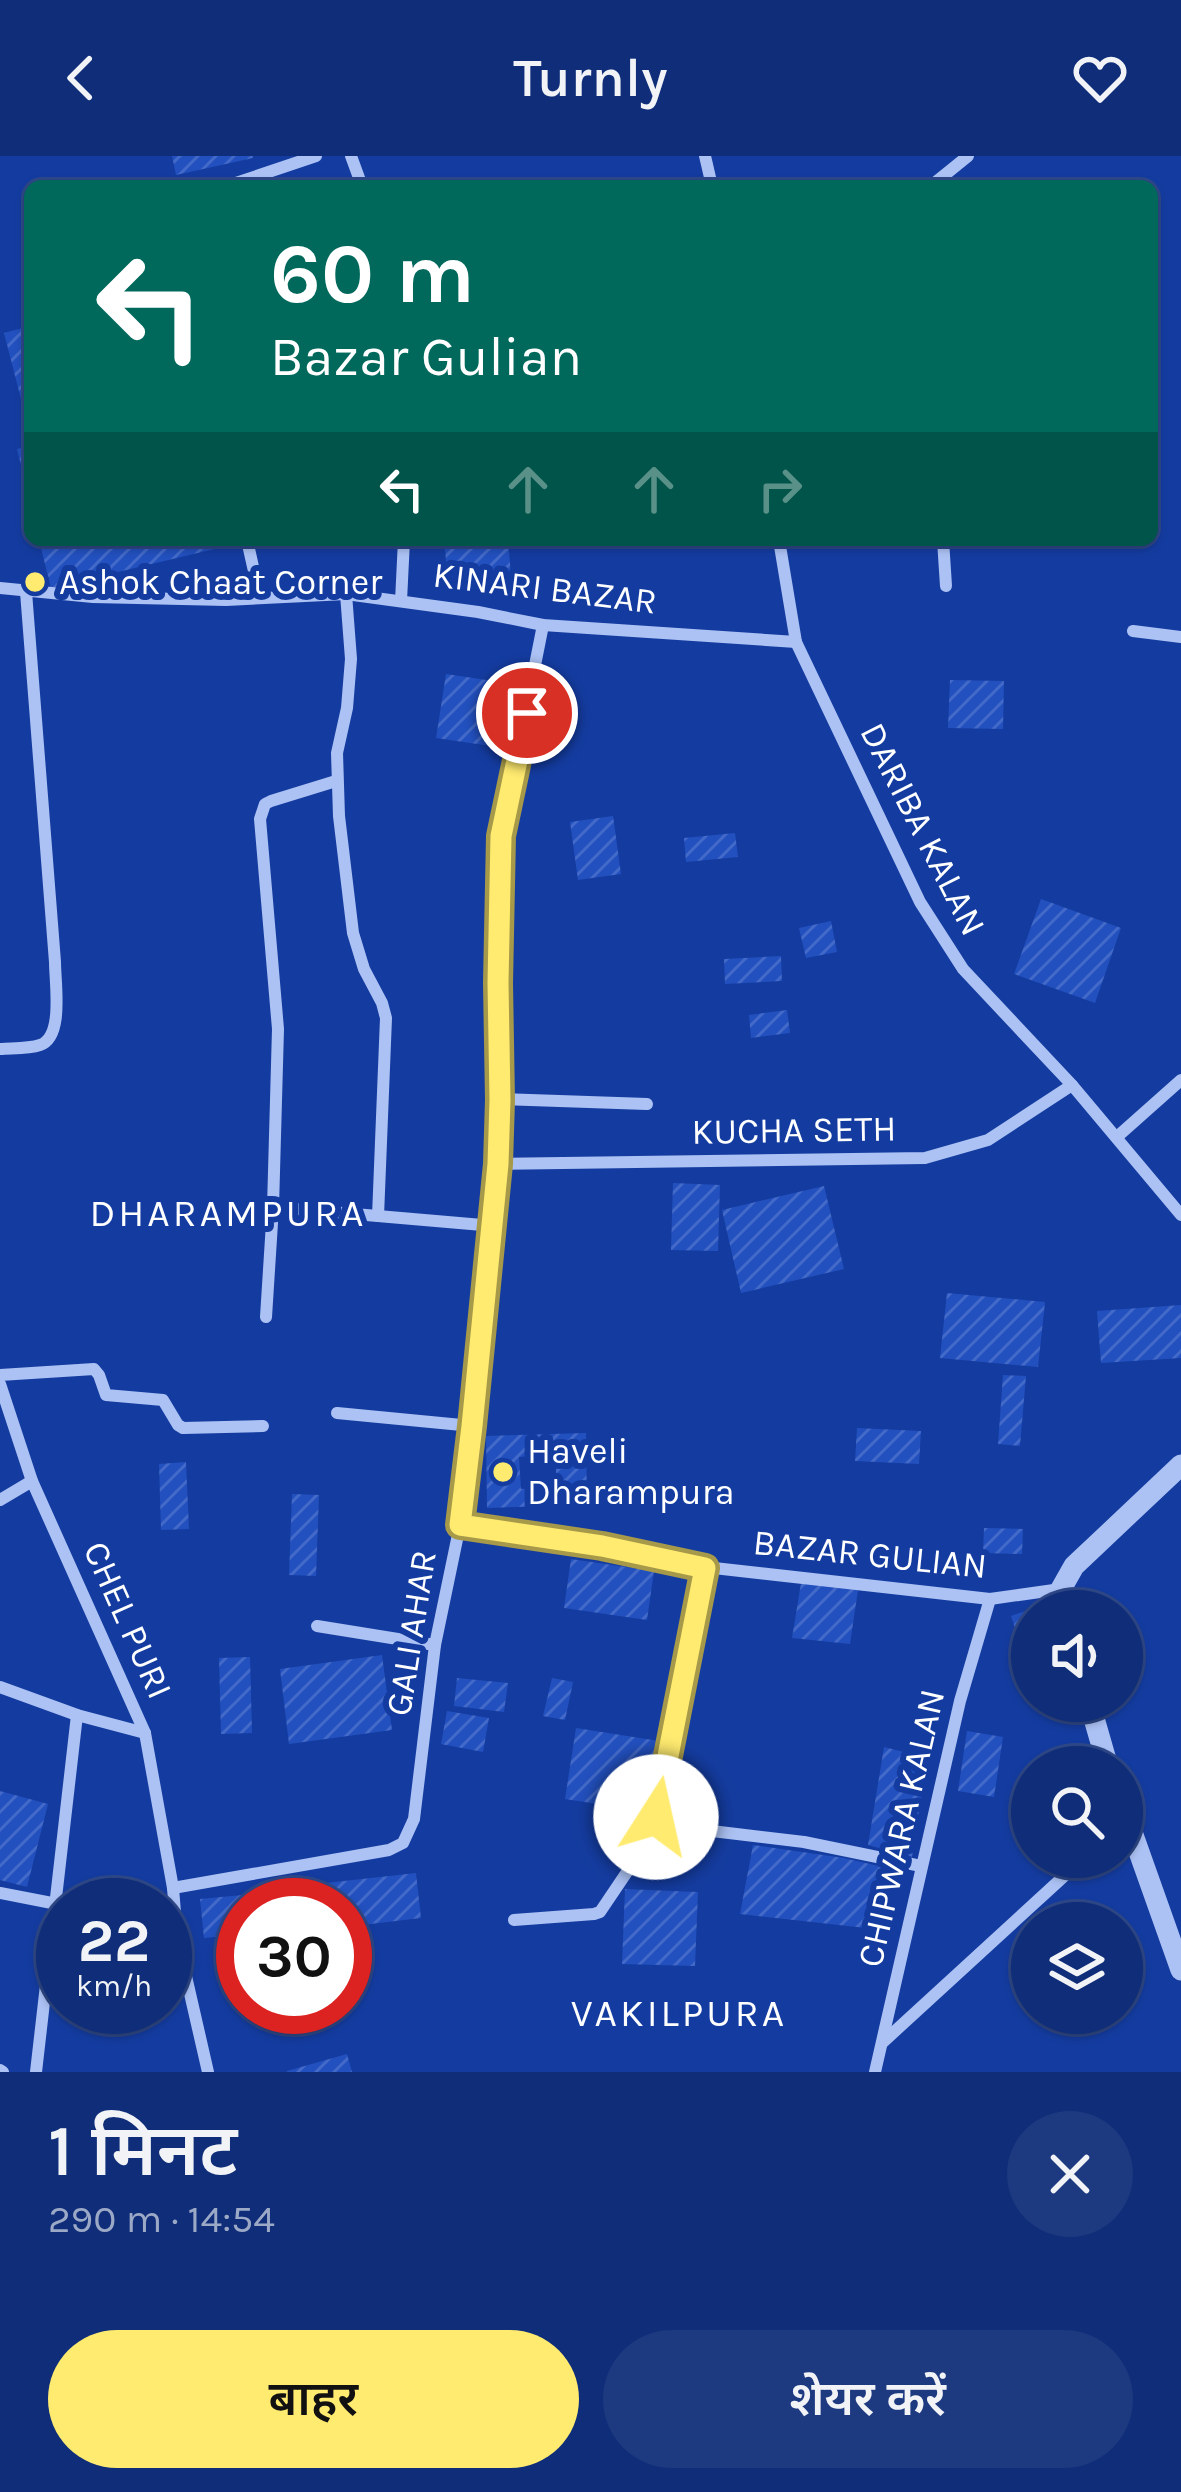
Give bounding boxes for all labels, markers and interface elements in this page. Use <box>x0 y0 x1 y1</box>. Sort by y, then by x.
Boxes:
icon: back <box>48 45 114 111</box>
icon: heart <box>1067 45 1133 111</box>
text: Turnly <box>513 46 668 110</box>
text: 60 m <box>270 225 475 323</box>
icon: left <box>72 228 228 384</box>
text: Bazar Gulian <box>270 325 582 389</box>
icon: left <box>369 456 435 522</box>
icon: ahead <box>495 456 561 522</box>
icon: ahead <box>621 456 687 522</box>
icon: right <box>747 456 813 522</box>
street label: KINARI BAZAR <box>431 553 659 623</box>
place label: Ashok Chaat Corner <box>59 561 383 603</box>
marker: Ashok Chaat Corner <box>22 569 48 595</box>
pin <box>476 662 578 764</box>
icon: arrive <box>494 680 560 746</box>
street label: DARIBA KALAN <box>851 716 995 942</box>
street label: KUCHA SETH <box>691 1107 897 1153</box>
district label: DHARAMPURA <box>90 1190 366 1236</box>
place label: Haveli Dharampura <box>527 1430 735 1513</box>
marker: Haveli Dharampura <box>490 1459 516 1485</box>
street label: BAZAR GULIAN <box>751 1521 989 1587</box>
street label: CHEL PURI <box>75 1535 181 1705</box>
street label: GALI AHAR <box>377 1547 445 1719</box>
map controls <box>1011 1590 1143 2034</box>
button: sound <box>1011 1590 1143 1722</box>
street label: CHIPWARA KALAN <box>849 1685 953 1971</box>
button: search <box>1011 1746 1143 1878</box>
position arrow <box>593 1754 719 1880</box>
speed limit sign: 30 <box>216 1878 372 2034</box>
button: layers <box>1011 1902 1143 2034</box>
text: 22 <box>78 1906 150 1976</box>
text: km/h <box>76 1968 152 2004</box>
district label: VAKILPURA <box>571 1990 787 2036</box>
text: 1 मिनट <box>48 2109 237 2193</box>
button: close <box>1007 2111 1133 2237</box>
text: 290 m · 14:54 <box>48 2196 275 2242</box>
button: बाहर <box>48 2330 579 2468</box>
button: शेयर करें <box>603 2330 1133 2468</box>

